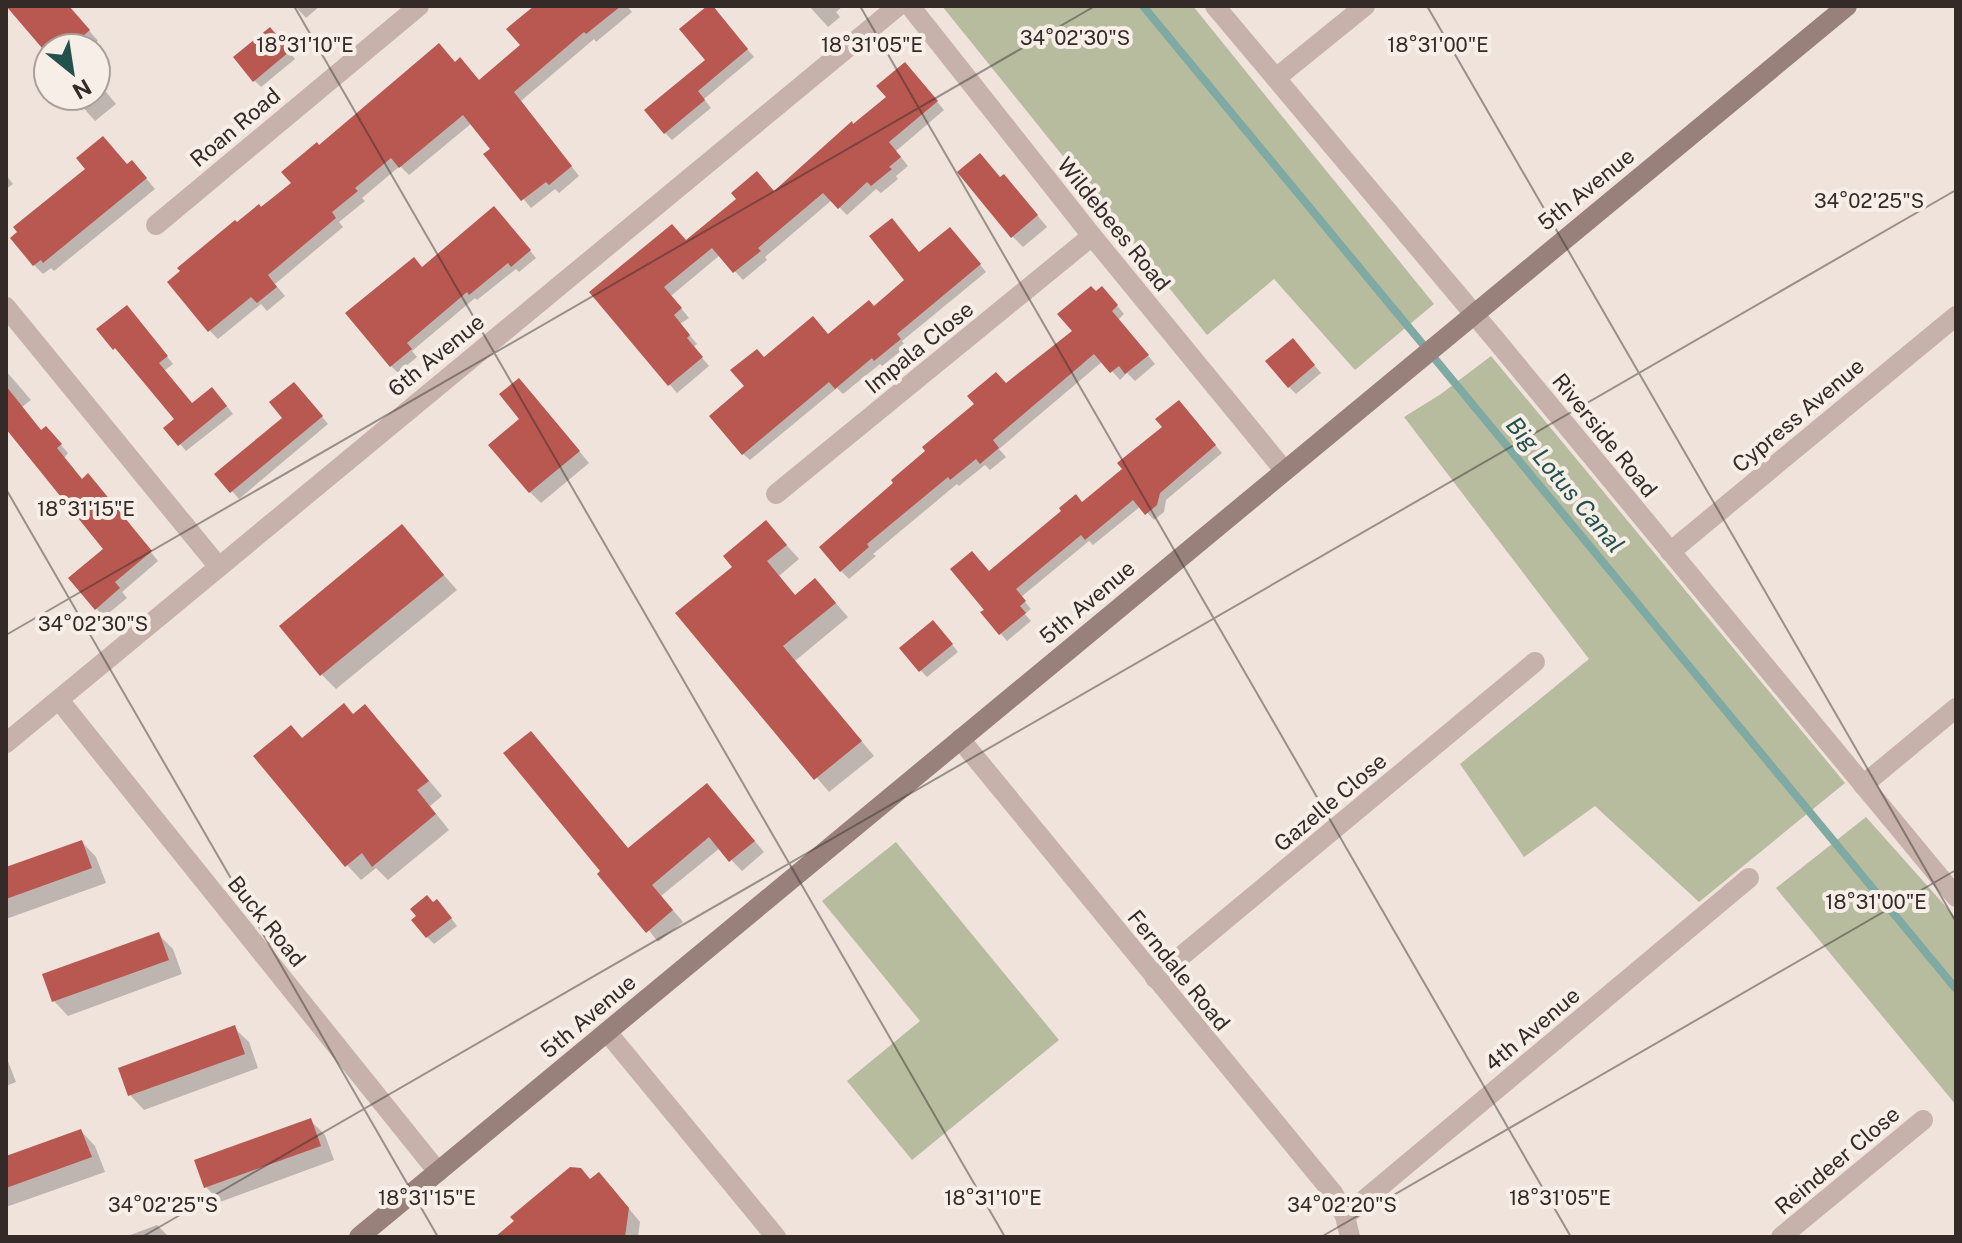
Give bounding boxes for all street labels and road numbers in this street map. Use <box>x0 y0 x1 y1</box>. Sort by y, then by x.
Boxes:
street label: Roan Road <box>185 82 285 172</box>
street label: 5th Avenue <box>1533 142 1639 236</box>
street label: Wildebees Road <box>1052 152 1176 296</box>
street label: Impala Close <box>860 295 978 399</box>
street label: 6th Avenue <box>383 308 489 402</box>
street label: Cypress Avenue <box>1727 352 1869 478</box>
street label: Riverside Road <box>1547 368 1663 502</box>
street label: 5th Avenue <box>1034 555 1140 649</box>
street label: Gazelle Close <box>1269 748 1391 856</box>
street label: Buck Road <box>223 870 311 972</box>
street label: Ferndale Road <box>1122 904 1236 1036</box>
street label: 5th Avenue <box>535 969 641 1063</box>
street label: 4th Avenue <box>1479 982 1585 1076</box>
street label: Reindeer Close <box>1769 1100 1905 1220</box>

